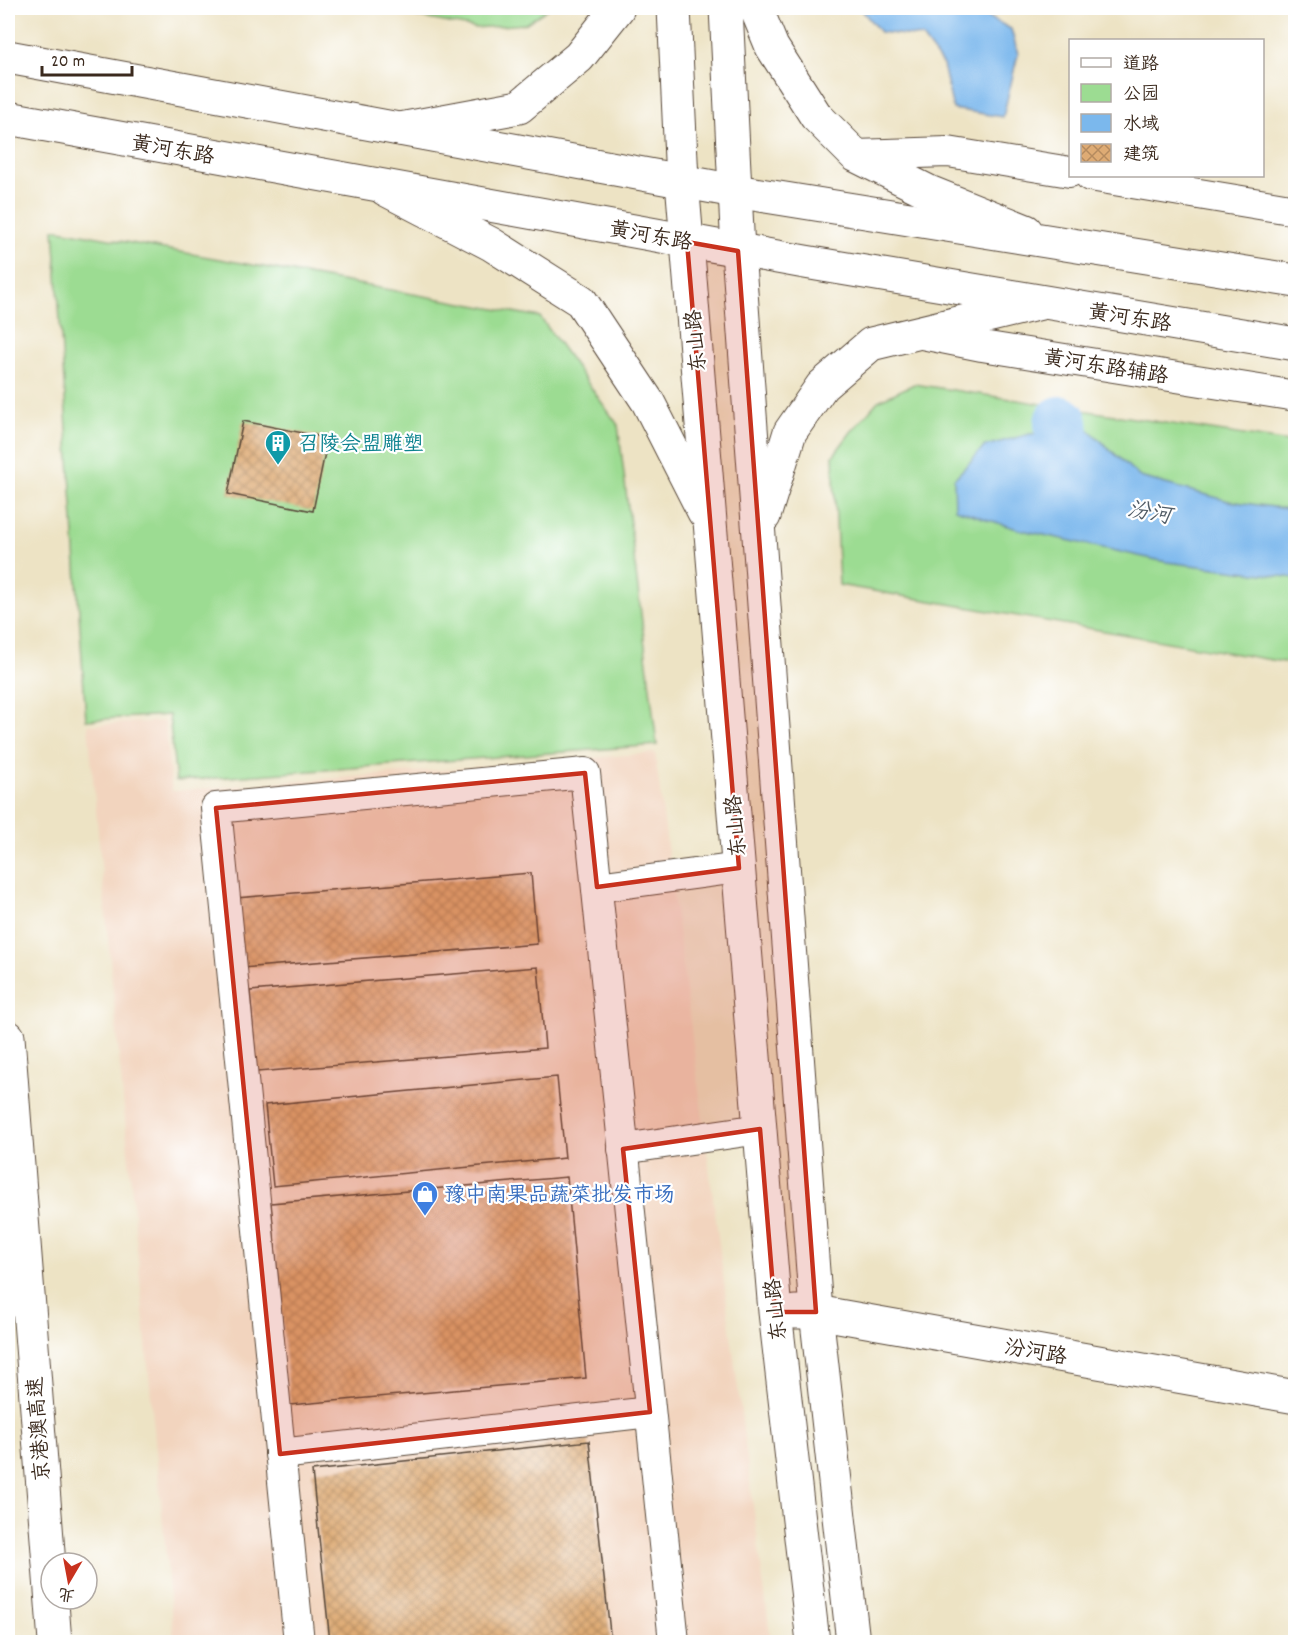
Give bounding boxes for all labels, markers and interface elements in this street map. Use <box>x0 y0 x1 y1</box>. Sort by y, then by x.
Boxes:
scale bar <box>42 39 132 77</box>
legend <box>1069 39 1264 177</box>
text: 20 m <box>51 50 85 75</box>
text: 道路 <box>1123 53 1159 78</box>
text: 公园 <box>1123 83 1159 108</box>
text: 水域 <box>1123 113 1159 138</box>
street label: 黄河东路 <box>129 130 216 174</box>
text: 建筑 <box>1123 143 1159 168</box>
street label: 黄河东路 <box>607 216 694 260</box>
street label: 黄河东路 <box>1086 299 1173 341</box>
street label: 东山路 <box>680 308 716 373</box>
street label: 黄河东路辅路 <box>1041 344 1170 394</box>
building icon: 召陵会盟雕塑 <box>263 428 293 466</box>
place label: 召陵会盟雕塑 <box>298 431 424 461</box>
water label: 汾河 <box>1125 495 1177 534</box>
street label: 东山路 <box>720 793 756 858</box>
shop icon: 豫中南果品蔬菜批发市场 <box>410 1179 440 1217</box>
place label: 豫中南果品蔬菜批发市场 <box>444 1182 675 1212</box>
street label: 东山路 <box>760 1277 796 1343</box>
street label: 汾河路 <box>1002 1334 1069 1374</box>
street label: 京港澳高速 <box>22 1375 60 1482</box>
north arrow <box>39 1551 99 1611</box>
text: 北 <box>57 1581 77 1606</box>

